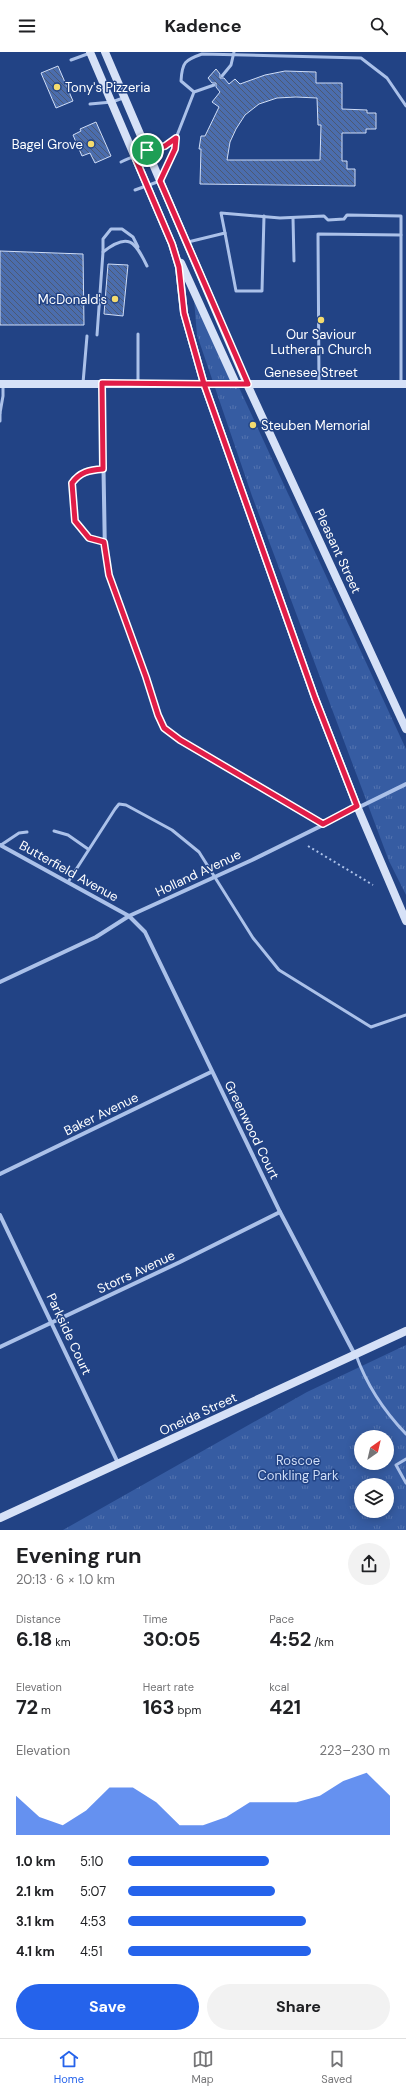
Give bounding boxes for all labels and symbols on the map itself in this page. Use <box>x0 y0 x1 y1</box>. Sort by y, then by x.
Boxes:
place label: Tony's Pizzeria <box>65 79 150 96</box>
marker: Tony's Pizzeria <box>52 82 62 92</box>
pin <box>130 133 164 167</box>
place label: Bagel Grove <box>12 136 83 153</box>
marker: Bagel Grove <box>86 139 96 149</box>
place label: McDonald's <box>38 291 107 308</box>
marker: McDonald's <box>110 294 120 304</box>
marker: Our Saviour Lutheran Church <box>316 315 326 325</box>
place label: Our Saviour Lutheran Church <box>271 326 371 358</box>
street label: Genesee Street <box>264 364 358 381</box>
place label: Steuben Memorial <box>261 417 370 434</box>
marker: Steuben Memorial <box>248 420 258 430</box>
street label: Pleasant Street <box>311 506 365 596</box>
street label: Butterfield Avenue <box>16 837 122 905</box>
street label: Holland Avenue <box>152 846 244 900</box>
street label: Greenwood Court <box>221 1078 283 1182</box>
street label: Baker Avenue <box>61 1089 141 1139</box>
street label: Storrs Avenue <box>94 1247 178 1297</box>
street label: Parkside Court <box>43 1290 95 1378</box>
street label: Oneida Street <box>157 1389 239 1439</box>
north arrow <box>354 1430 394 1470</box>
park label: Roscoe Conkling Park <box>258 1452 339 1484</box>

